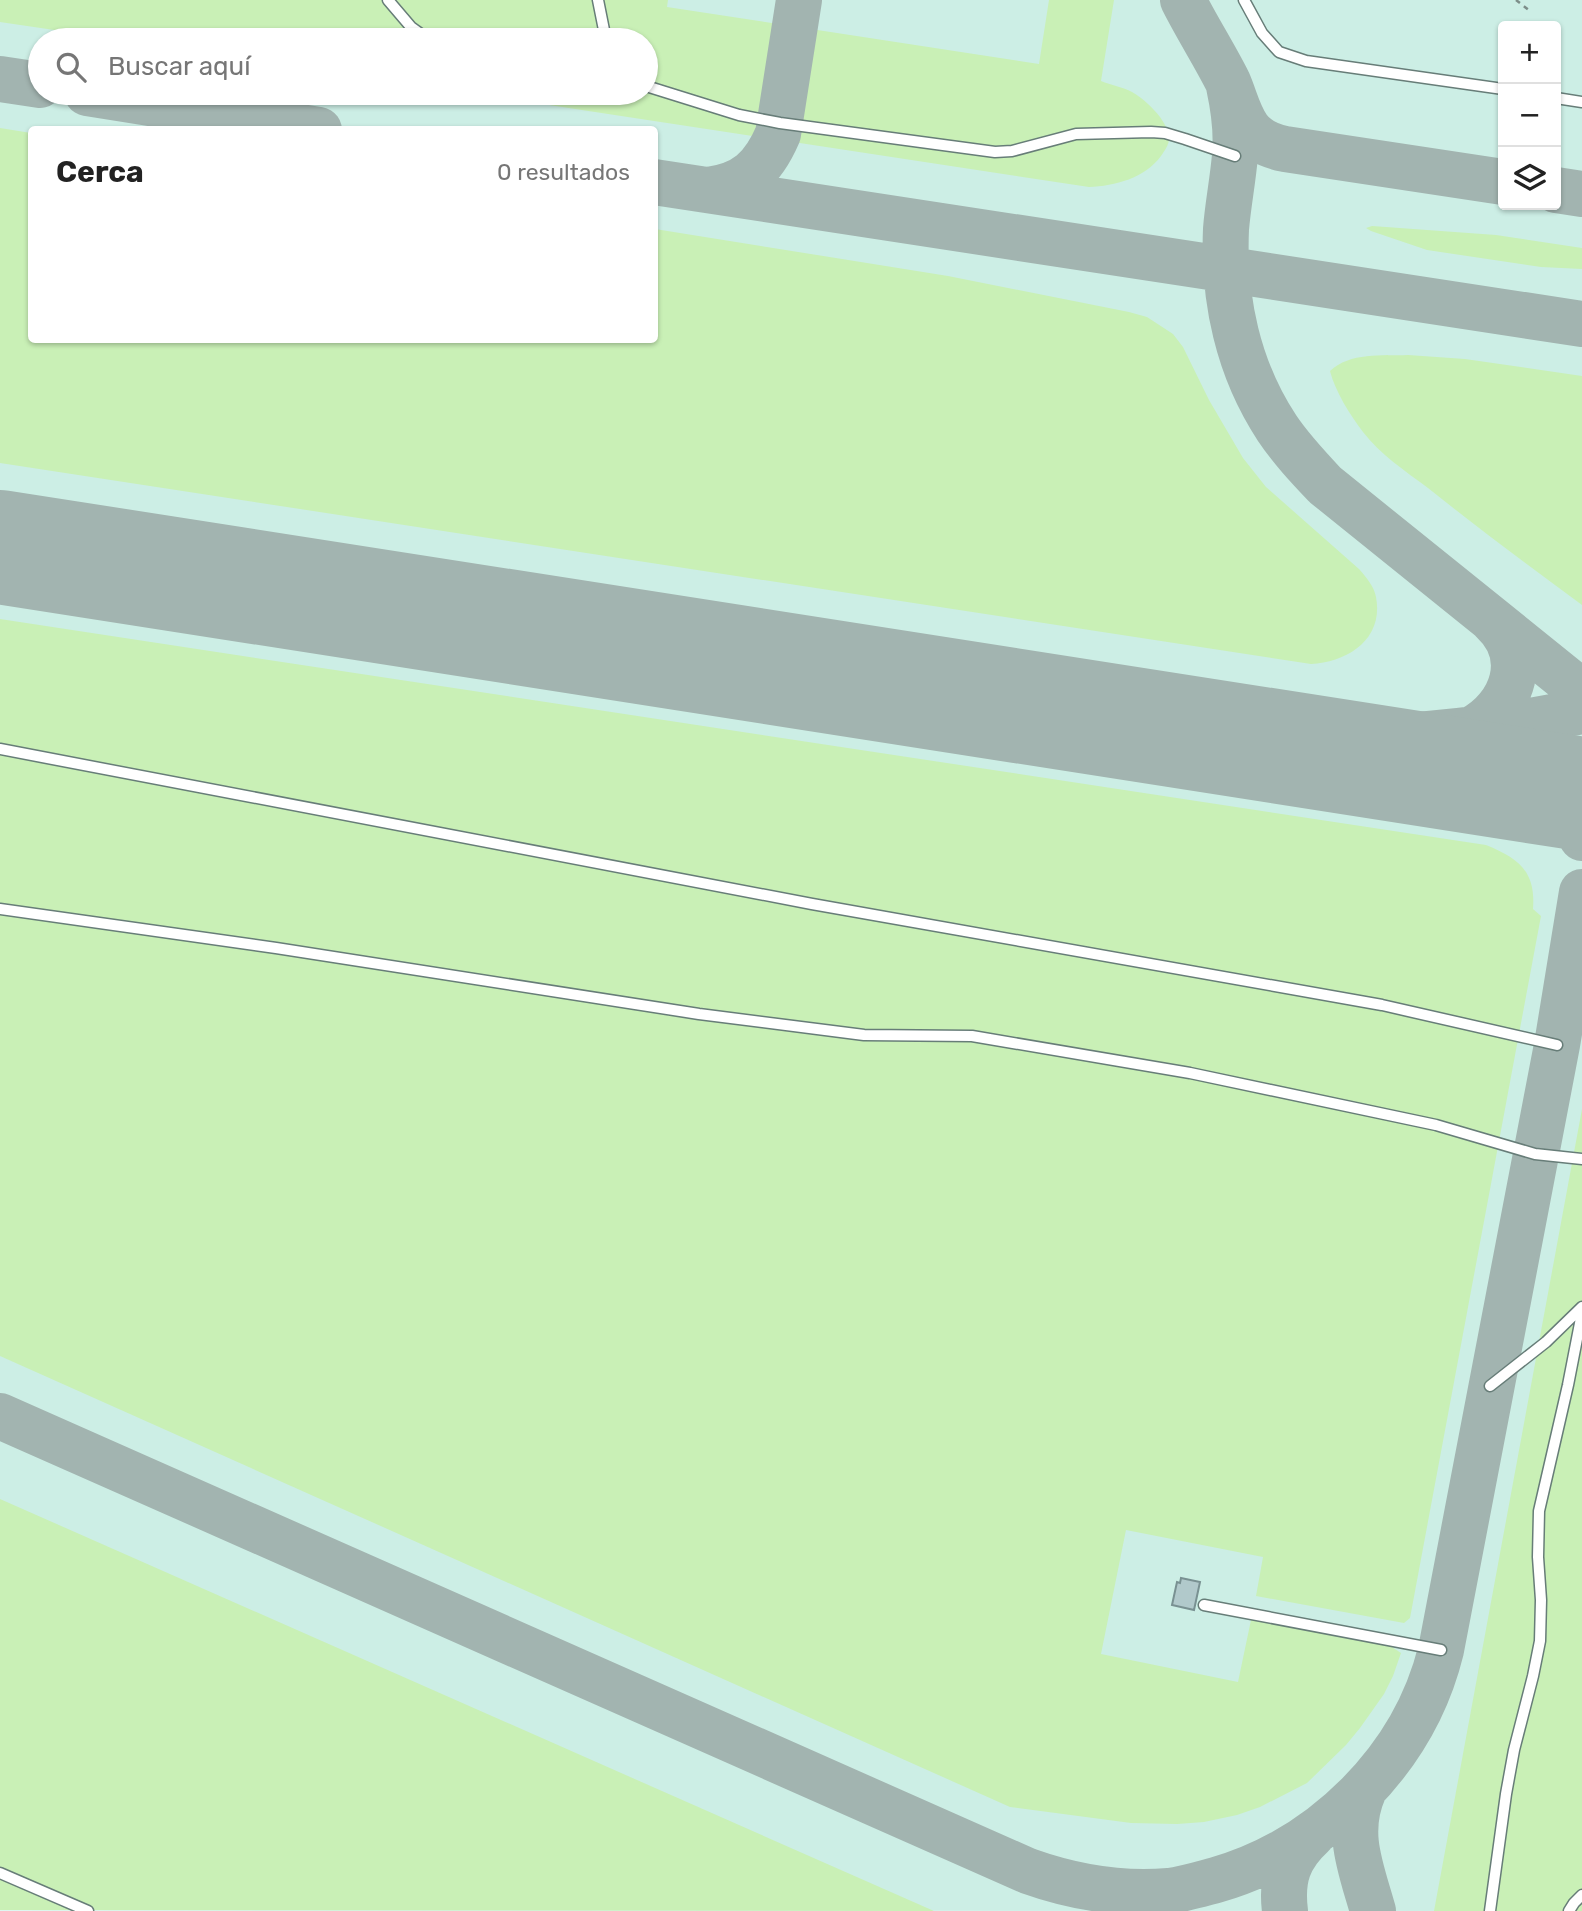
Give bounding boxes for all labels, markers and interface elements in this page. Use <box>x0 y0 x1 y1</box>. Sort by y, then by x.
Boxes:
map controls <box>1498 21 1561 210</box>
button: + <box>1498 21 1561 84</box>
search box <box>28 28 658 105</box>
icon: search <box>52 48 90 86</box>
text: Buscar aquí <box>108 51 250 82</box>
button: − <box>1498 84 1561 147</box>
button: layers <box>1498 147 1561 210</box>
text: Cerca <box>56 154 144 190</box>
text: 0 resultados <box>497 158 630 186</box>

